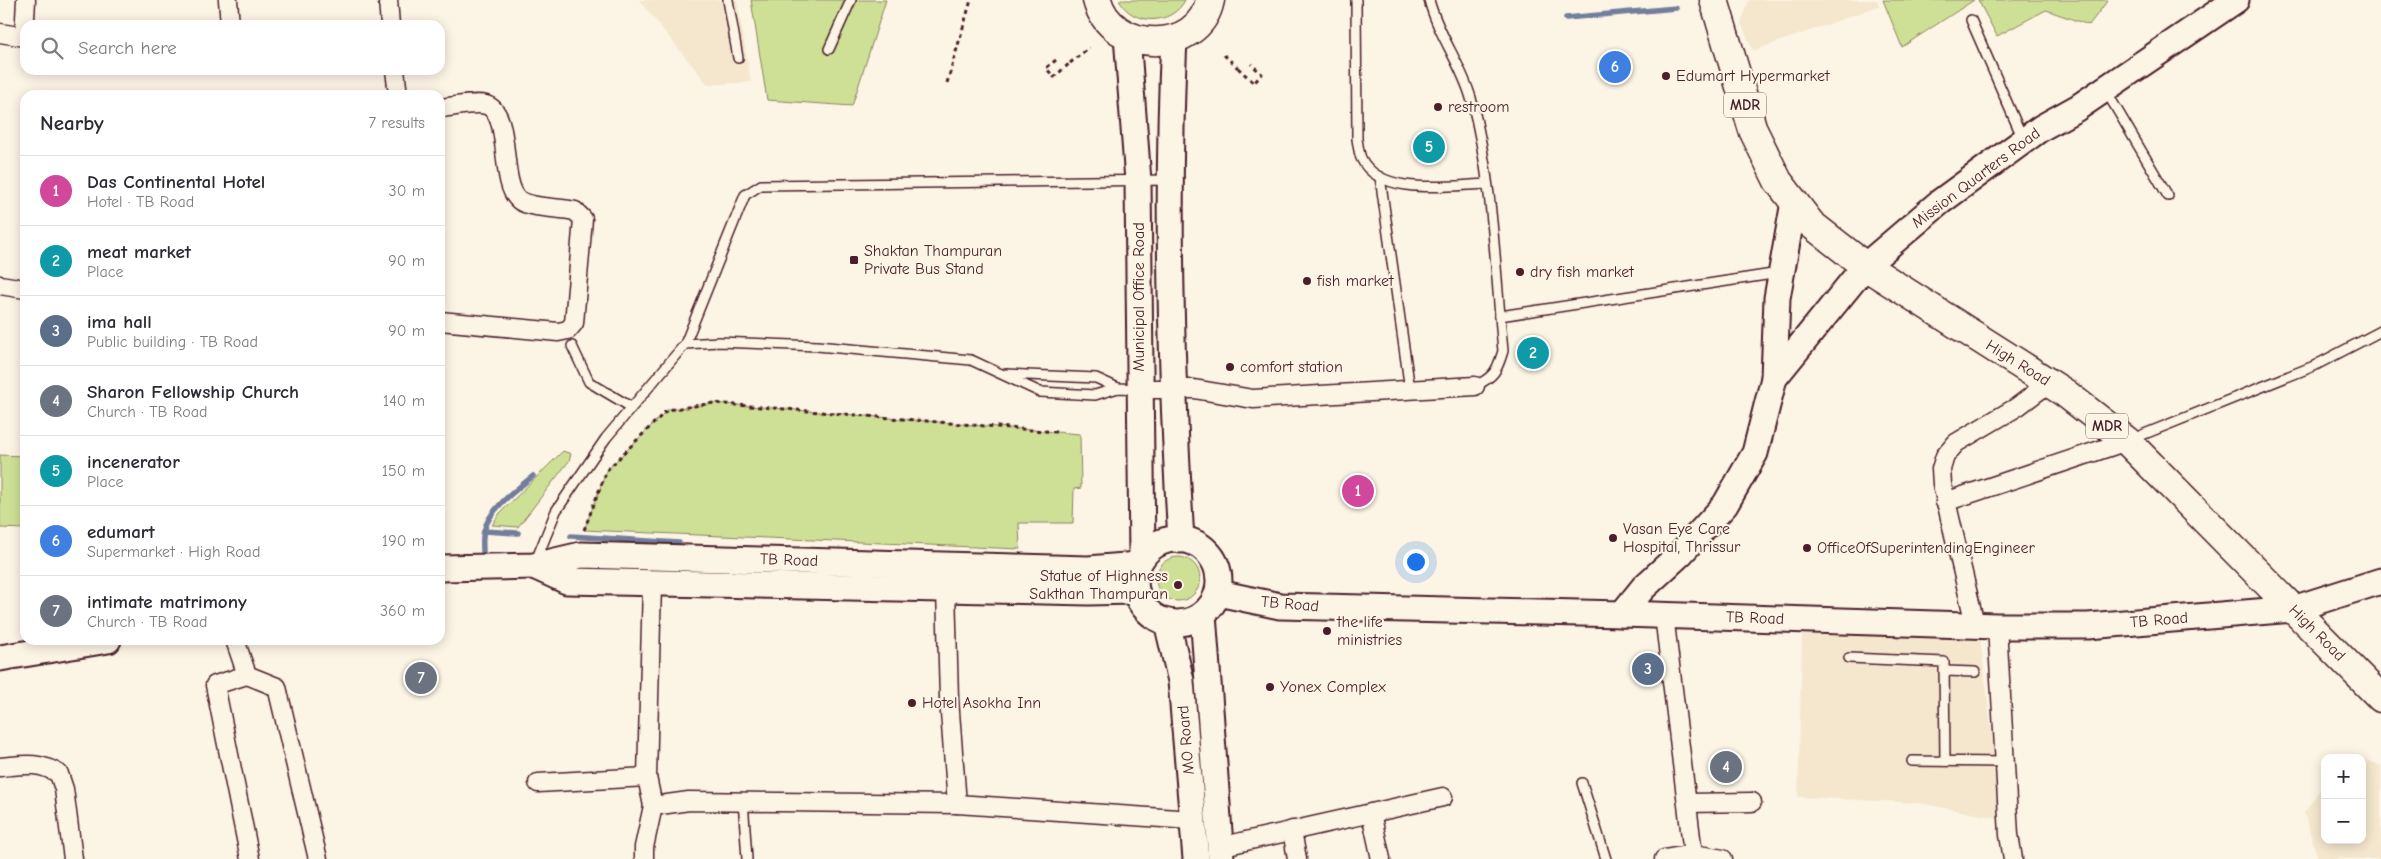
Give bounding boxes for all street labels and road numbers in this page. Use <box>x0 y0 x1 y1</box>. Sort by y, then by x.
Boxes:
road number: MDR <box>1724 92 1766 118</box>
street label: Mission Quarters Road <box>1908 124 2044 232</box>
street label: Municipal Office Road <box>1130 222 1148 372</box>
street label: High Road <box>1983 336 2053 390</box>
road number: MDR <box>2086 414 2128 438</box>
street label: TB Road <box>760 550 818 570</box>
street label: TB Road <box>1260 592 1320 616</box>
street label: High Road <box>2285 601 2349 665</box>
street label: TB Road <box>1726 608 1784 628</box>
street label: TB Road <box>2129 608 2189 632</box>
street label: MO Roard <box>1174 705 1198 775</box>

